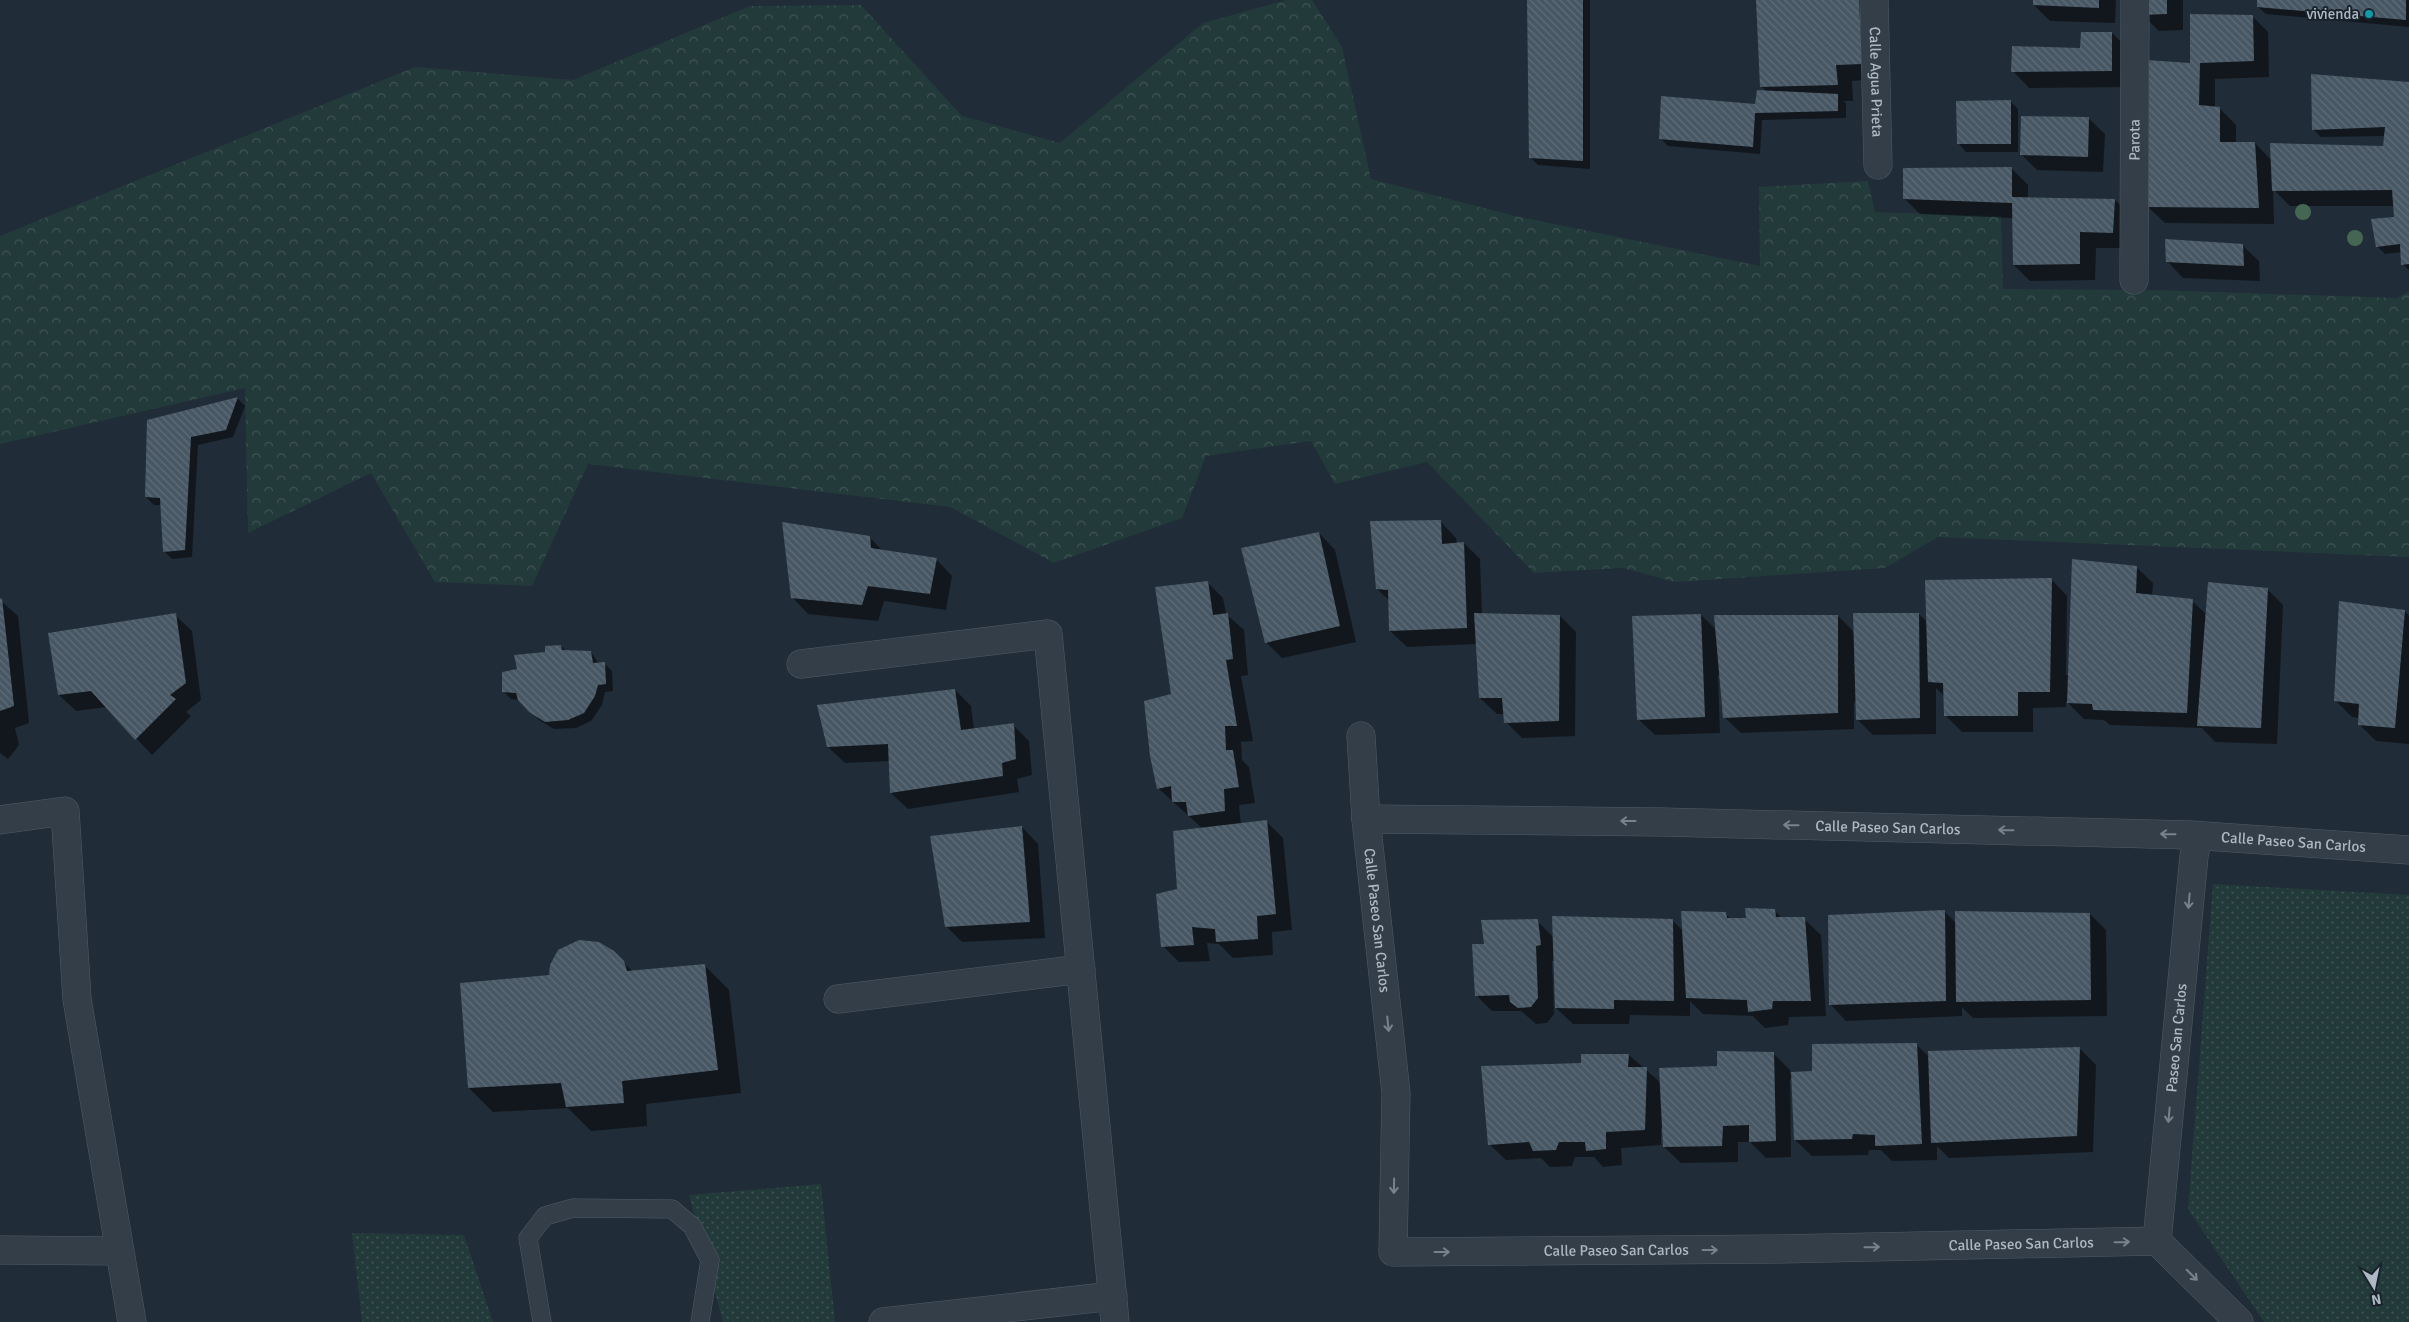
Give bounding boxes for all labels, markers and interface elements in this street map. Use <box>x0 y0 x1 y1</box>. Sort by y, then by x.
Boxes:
place label: vivienda <box>2307 5 2359 23</box>
marker: vivienda <box>2363 8 2375 20</box>
street label: Calle Agua Prieta <box>1866 26 1886 137</box>
street label: Parota <box>2125 119 2144 161</box>
one-way arrow <box>1621 816 1637 826</box>
street label: Calle Paseo San Carlos <box>1815 817 1961 838</box>
one-way arrow <box>1783 820 1800 830</box>
one-way arrow <box>1998 825 2014 835</box>
street label: Calle Paseo San Carlos <box>2221 828 2367 856</box>
one-way arrow <box>2161 830 2177 839</box>
street label: Calle Paseo San Carlos <box>1360 847 1394 994</box>
one-way arrow <box>2185 893 2194 909</box>
street label: Paseo San Carlos <box>2162 982 2191 1093</box>
one-way arrow <box>1383 1016 1393 1032</box>
one-way arrow <box>2164 1107 2174 1123</box>
one-way arrow <box>1389 1178 1399 1194</box>
street label: Calle Paseo San Carlos <box>1948 1233 2094 1254</box>
one-way arrow <box>2114 1237 2130 1246</box>
street label: Calle Paseo San Carlos <box>1544 1241 1689 1260</box>
one-way arrow <box>1864 1243 1880 1252</box>
one-way arrow <box>1701 1245 1717 1255</box>
one-way arrow <box>1434 1247 1450 1257</box>
north arrow <box>2349 1262 2399 1312</box>
one-way arrow <box>2186 1269 2198 1281</box>
text: N <box>2370 1290 2382 1309</box>

